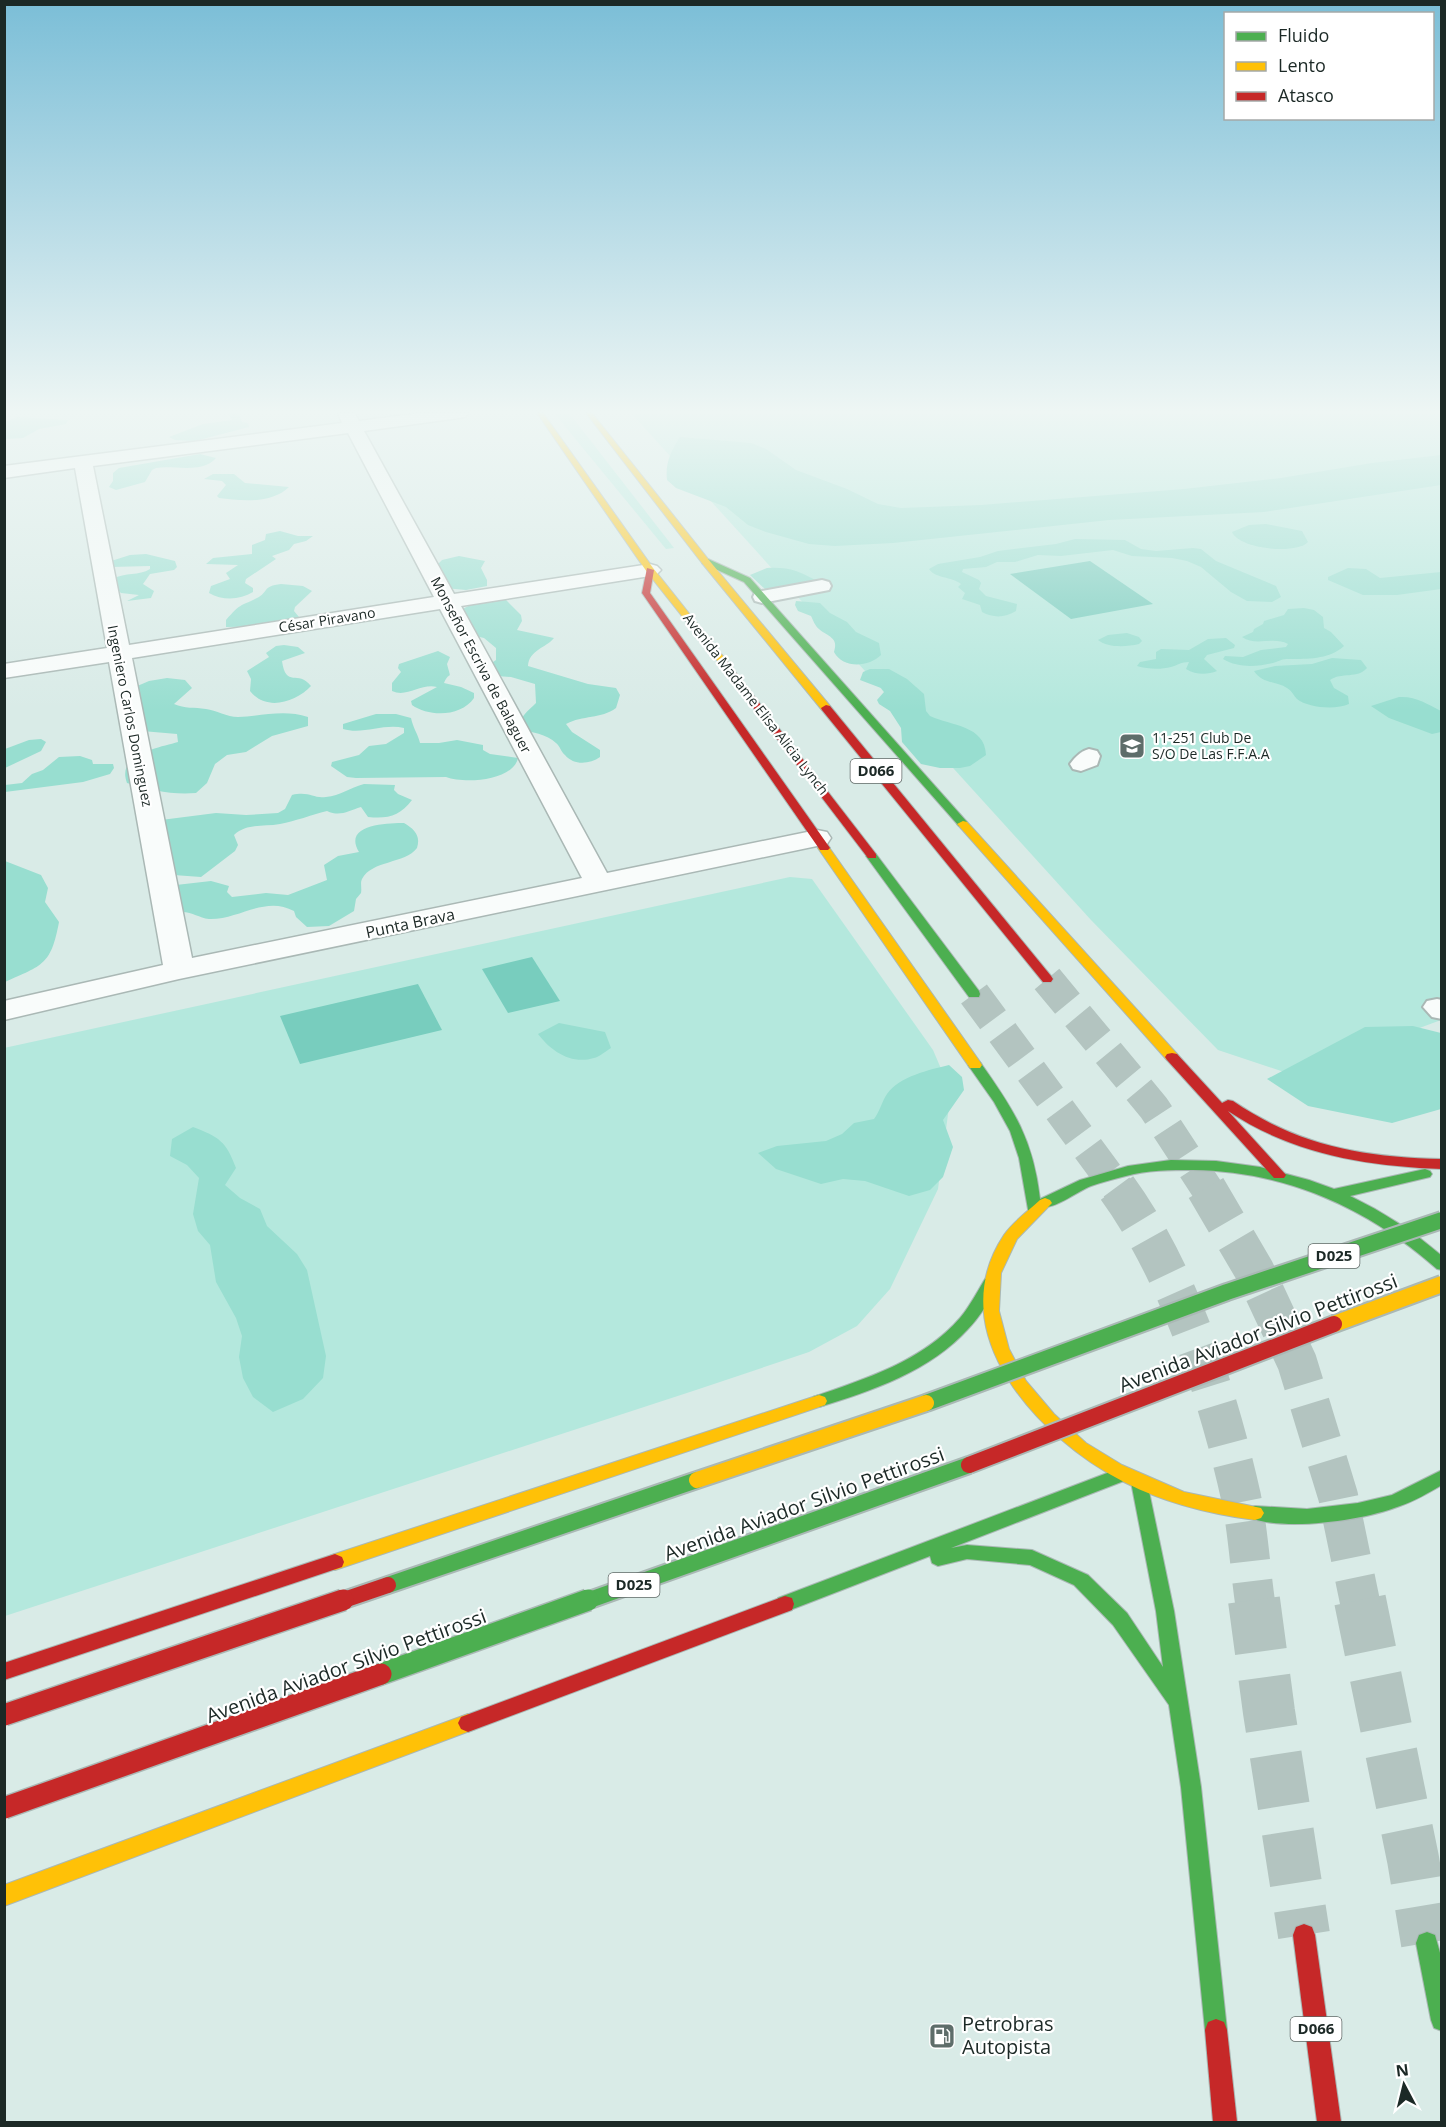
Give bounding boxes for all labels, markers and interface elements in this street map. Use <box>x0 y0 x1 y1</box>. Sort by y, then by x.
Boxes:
legend <box>1224 12 1434 120</box>
text: Fluido <box>1278 23 1329 47</box>
text: Lento <box>1278 53 1326 77</box>
text: Atasco <box>1278 83 1334 107</box>
street label: Monseñor Escriva de Balaguer <box>427 573 536 757</box>
street label: César Piravano <box>277 602 377 637</box>
street label: Avenida Madame Elisa Alicia Lynch <box>679 609 833 798</box>
street label: Ingeniero Carlos Dominguez <box>104 623 158 809</box>
place label: 11-251 Club De S/O De Las F.F.A.A <box>1152 728 1270 763</box>
school or university icon: 11-251 Club De S/O De Las F.F.A.A <box>1117 731 1147 761</box>
road number: D066 <box>850 759 902 783</box>
street label: Punta Brava <box>363 903 457 943</box>
road number: D025 <box>1308 1244 1360 1268</box>
street label: Avenida Aviador Silvio Pettirossi <box>1115 1267 1401 1398</box>
street label: Avenida Aviador Silvio Pettirossi <box>660 1440 948 1567</box>
road number: D025 <box>608 1573 660 1597</box>
street label: Avenida Aviador Silvio Pettirossi <box>202 1602 490 1729</box>
place label: Petrobras Autopista <box>962 2010 1054 2060</box>
road number: D066 <box>1290 2017 1342 2041</box>
fuel station icon: Petrobras Autopista <box>927 2021 957 2051</box>
north arrow <box>1374 2055 1434 2115</box>
text: N <box>1394 2058 1410 2082</box>

